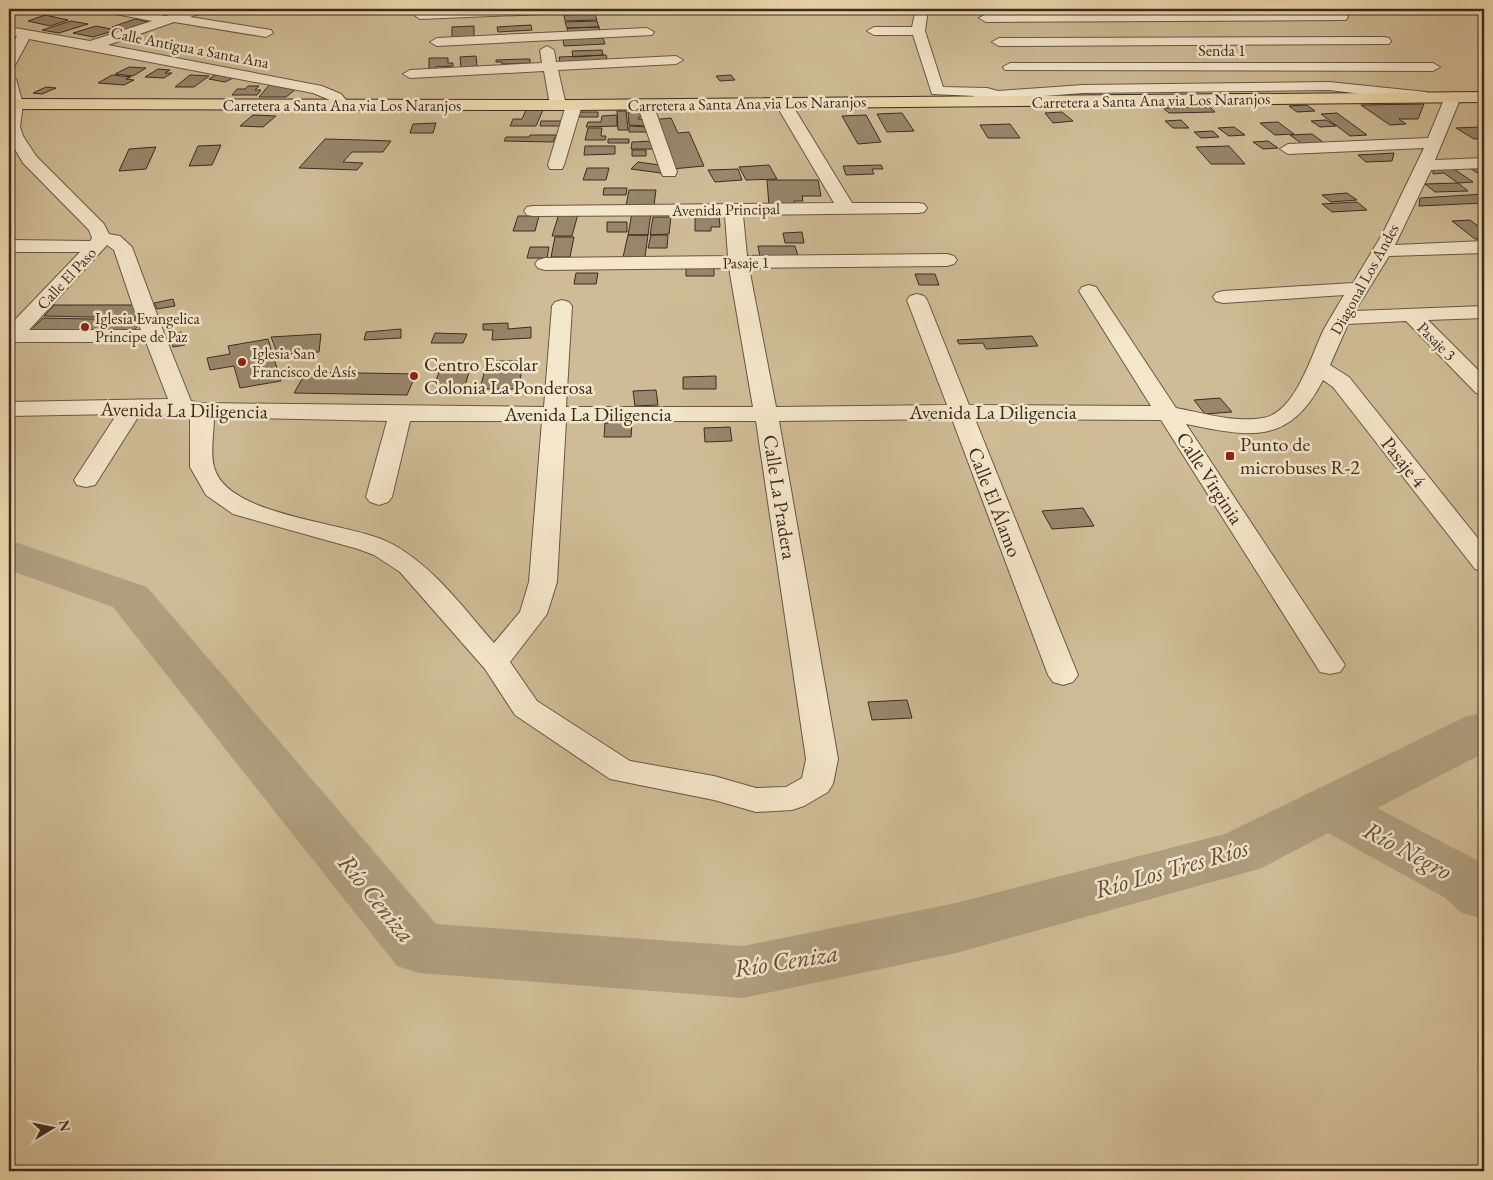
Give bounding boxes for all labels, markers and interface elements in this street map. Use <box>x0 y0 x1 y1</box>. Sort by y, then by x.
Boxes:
street label: Calle Antigua a Santa Ana <box>109 22 271 73</box>
street label: Senda 1 <box>1198 40 1246 61</box>
street label: Carretera a Santa Ana via Los Naranjos <box>1032 88 1270 113</box>
street label: Carretera a Santa Ana via Los Naranjos <box>628 91 866 116</box>
street label: Carretera a Santa Ana via Los Naranjos <box>223 95 461 116</box>
street label: Avenida Principal <box>671 198 780 221</box>
street label: Diagonal Los Andes <box>1325 220 1404 338</box>
street label: Calle El Paso <box>32 242 101 314</box>
street label: Pasaje 1 <box>723 252 769 273</box>
place label: Iglesia Evangelica Principe de Paz <box>95 308 201 347</box>
street label: Pasaje 3 <box>1413 317 1461 365</box>
marker: Iglesia Evangelica Principe de Paz <box>79 321 91 333</box>
place label: Iglesia San Francisco de Asís <box>252 343 356 382</box>
place label: Centro Escolar Colonia La Ponderosa <box>424 351 593 400</box>
marker: Iglesia San Francisco de Asís <box>236 356 248 368</box>
marker: Centro Escolar Colonia La Ponderosa <box>408 370 420 382</box>
street label: Avenida La Diligencia <box>99 396 268 424</box>
street label: Avenida La Diligencia <box>908 399 1077 425</box>
street label: Avenida La Diligencia <box>503 401 672 427</box>
street label: Calle Virginia <box>1170 427 1250 529</box>
place label: Punto de microbuses R-2 <box>1240 431 1360 480</box>
street label: Pasaje 4 <box>1376 431 1433 493</box>
street label: Calle La Pradera <box>757 433 803 561</box>
street label: Calle El Álamo <box>962 443 1028 561</box>
marker: Punto de microbuses R-2 <box>1224 450 1236 462</box>
water label: Río Negro <box>1358 813 1458 887</box>
water label: Río Los Tres Ríos <box>1090 830 1253 905</box>
water label: Río Ceniza <box>331 847 423 949</box>
water label: Río Ceniza <box>731 936 841 984</box>
north arrow <box>28 1102 78 1152</box>
text: N <box>55 1119 75 1134</box>

